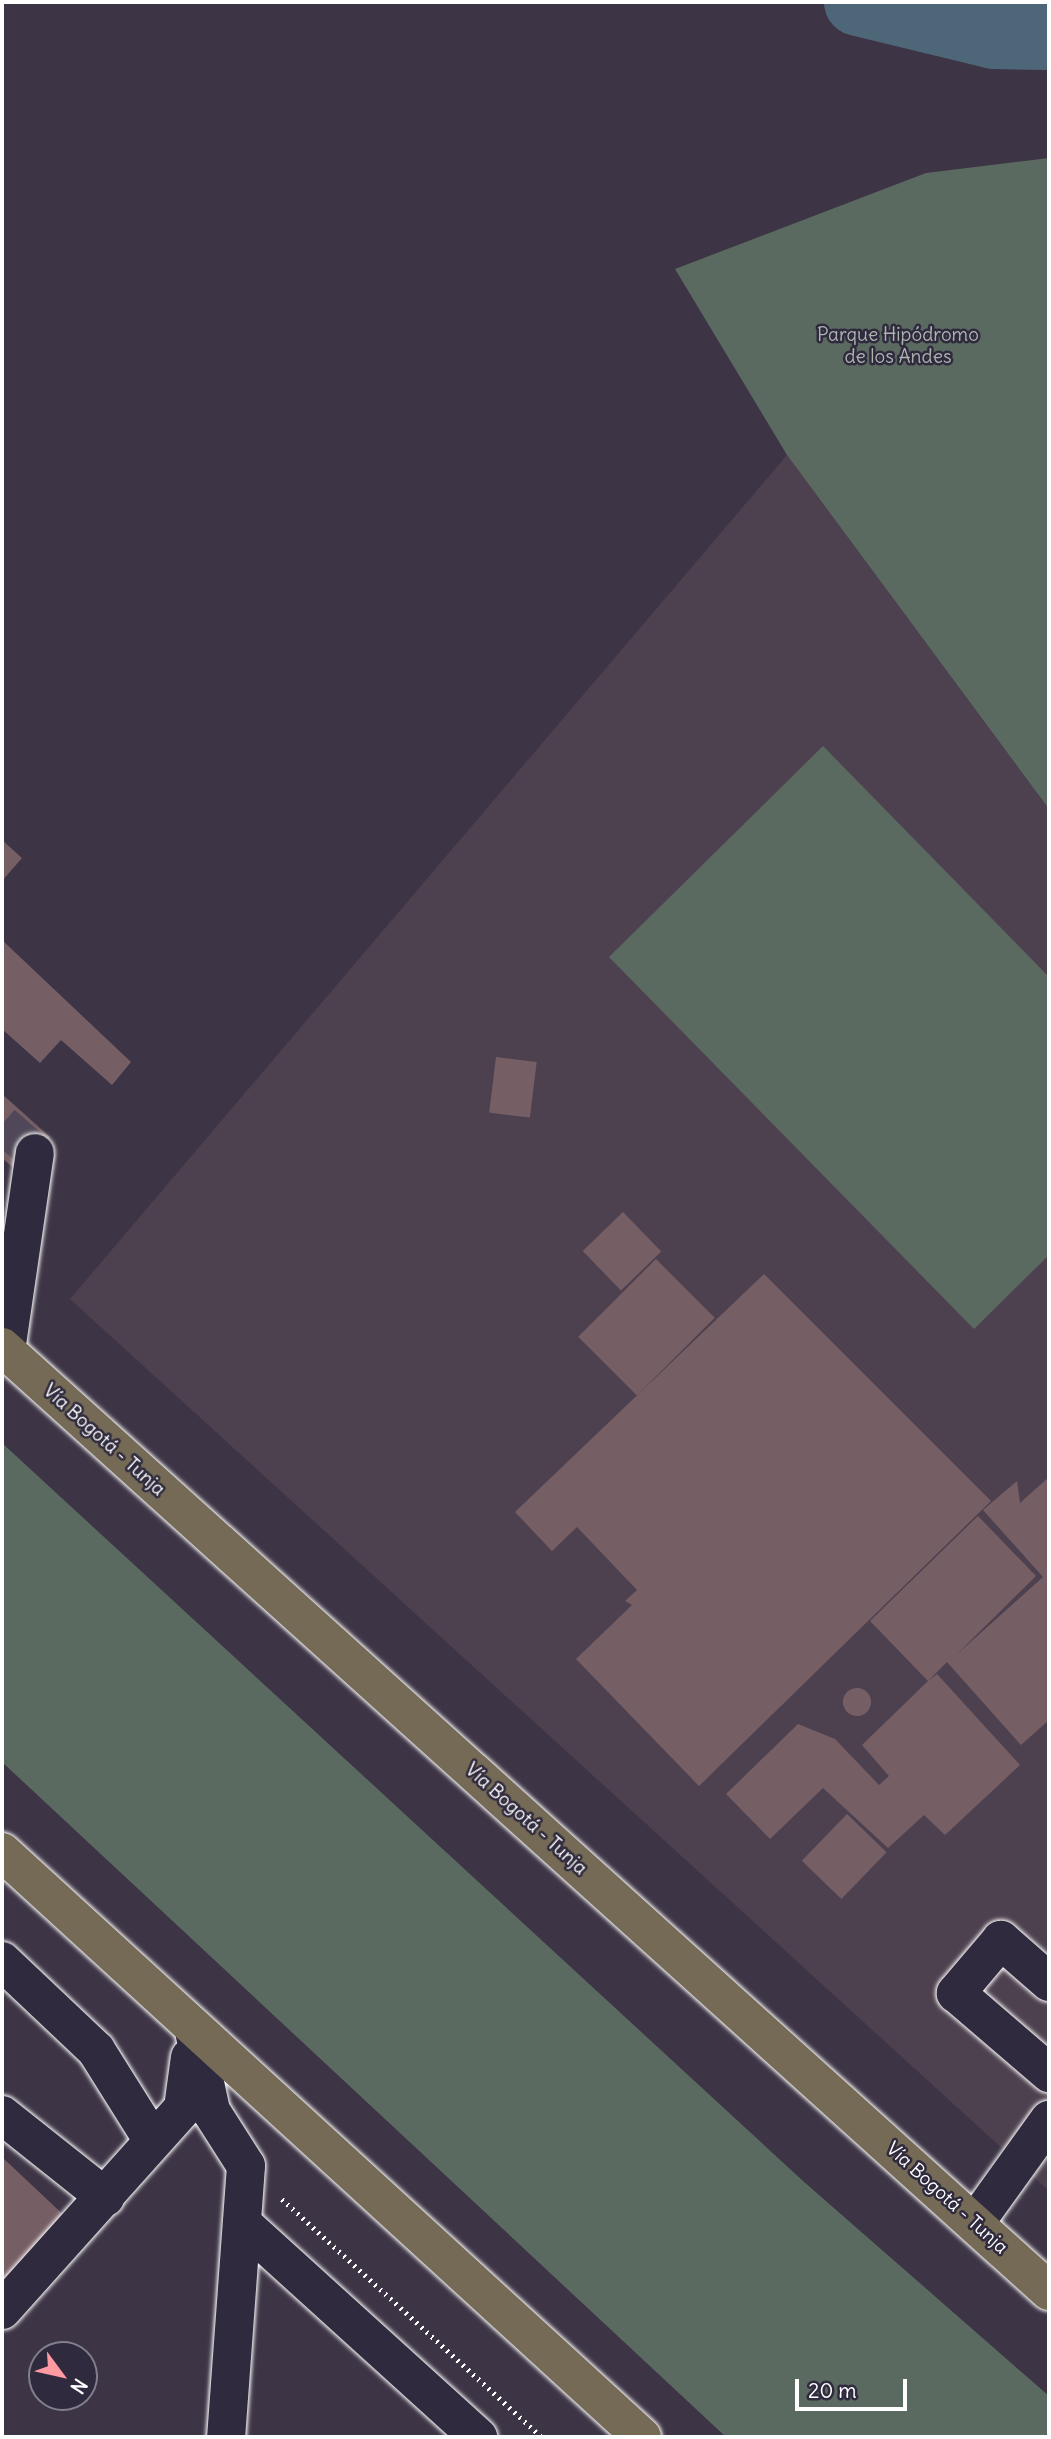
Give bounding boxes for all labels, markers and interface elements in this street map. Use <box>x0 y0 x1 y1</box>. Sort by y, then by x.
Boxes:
park label: Parque Hipódromo de los Andes <box>817 324 979 368</box>
street label: Vía Bogotá - Tunja <box>38 1379 170 1501</box>
street label: Vía Bogotá - Tunja <box>460 1758 592 1880</box>
street label: Vía Bogotá - Tunja <box>881 2137 1013 2259</box>
north arrow <box>28 2341 98 2411</box>
scale bar <box>799 2366 911 2410</box>
text: N <box>65 2374 93 2398</box>
text: 20 m <box>808 2377 857 2404</box>

